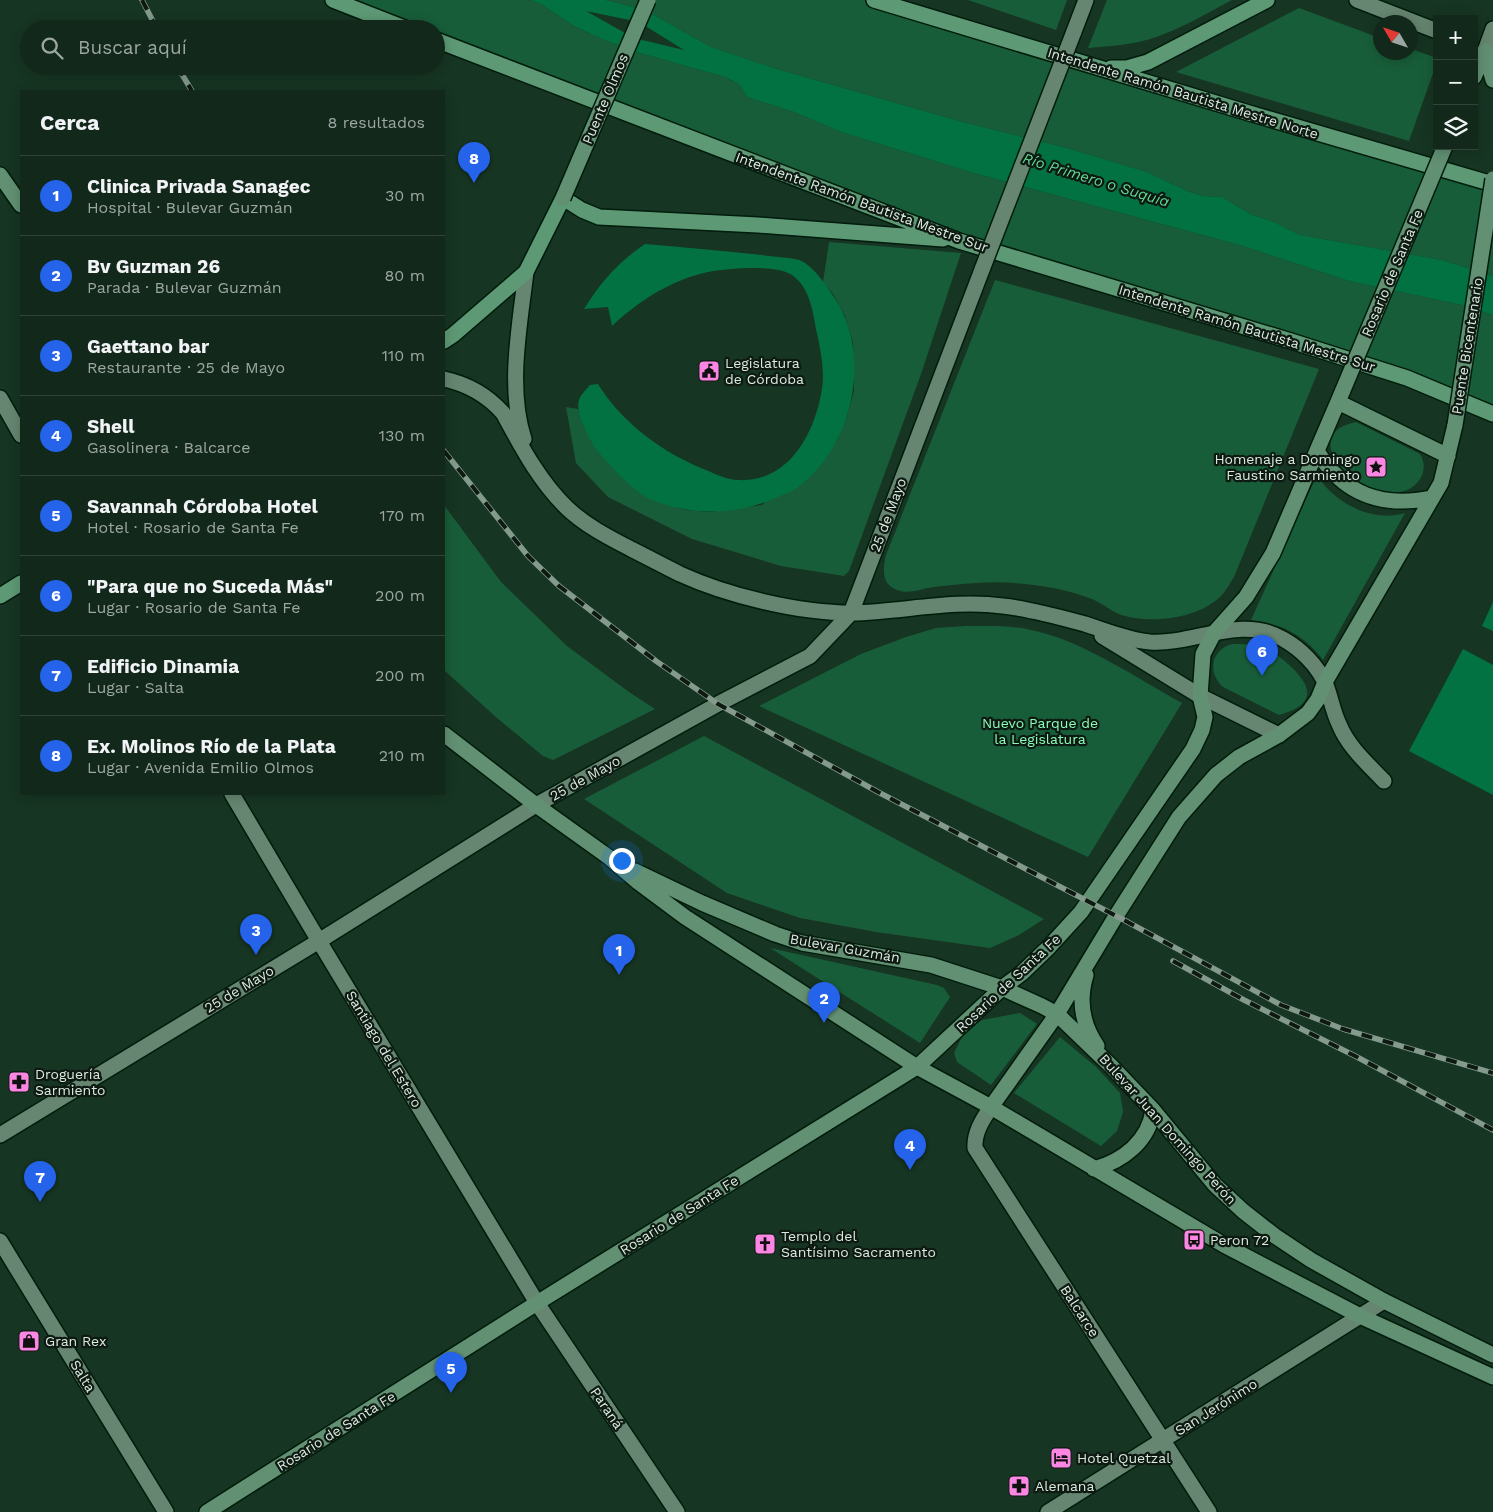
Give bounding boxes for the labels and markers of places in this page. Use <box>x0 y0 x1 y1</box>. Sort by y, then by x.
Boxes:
pin: 8 <box>458 142 490 183</box>
place label: Legislatura de Córdoba <box>725 355 804 387</box>
public building icon: Legislatura de Córdoba <box>697 359 721 383</box>
place label: Homenaje a Domingo Faustino Sarmiento <box>1214 451 1360 483</box>
place icon: Homenaje a Domingo Faustino Sarmiento <box>1364 455 1388 479</box>
pin: 6 <box>1246 635 1278 676</box>
pin: 3 <box>240 914 272 955</box>
pin: 1 <box>603 934 635 975</box>
pin: 2 <box>808 982 840 1023</box>
place label: Droguería Sarmiento <box>35 1066 105 1098</box>
pharmacy icon: Droguería Sarmiento <box>7 1070 31 1094</box>
pin: 4 <box>894 1129 926 1170</box>
pin: 7 <box>24 1161 56 1202</box>
place label: Templo del Santísimo Sacramento <box>781 1228 936 1260</box>
bus stop icon: Peron 72 <box>1182 1228 1206 1252</box>
church icon: Templo del Santísimo Sacramento <box>753 1232 777 1256</box>
place label: Peron 72 <box>1210 1232 1269 1248</box>
shop icon: Gran Rex <box>17 1329 41 1353</box>
place label: Gran Rex <box>45 1333 106 1349</box>
pin: 5 <box>435 1352 467 1393</box>
hotel icon: Hotel Quetzal <box>1049 1446 1073 1470</box>
place label: Hotel Quetzal <box>1077 1450 1171 1466</box>
pharmacy icon: Alemana <box>1007 1474 1031 1498</box>
place label: Alemana <box>1035 1478 1095 1494</box>

